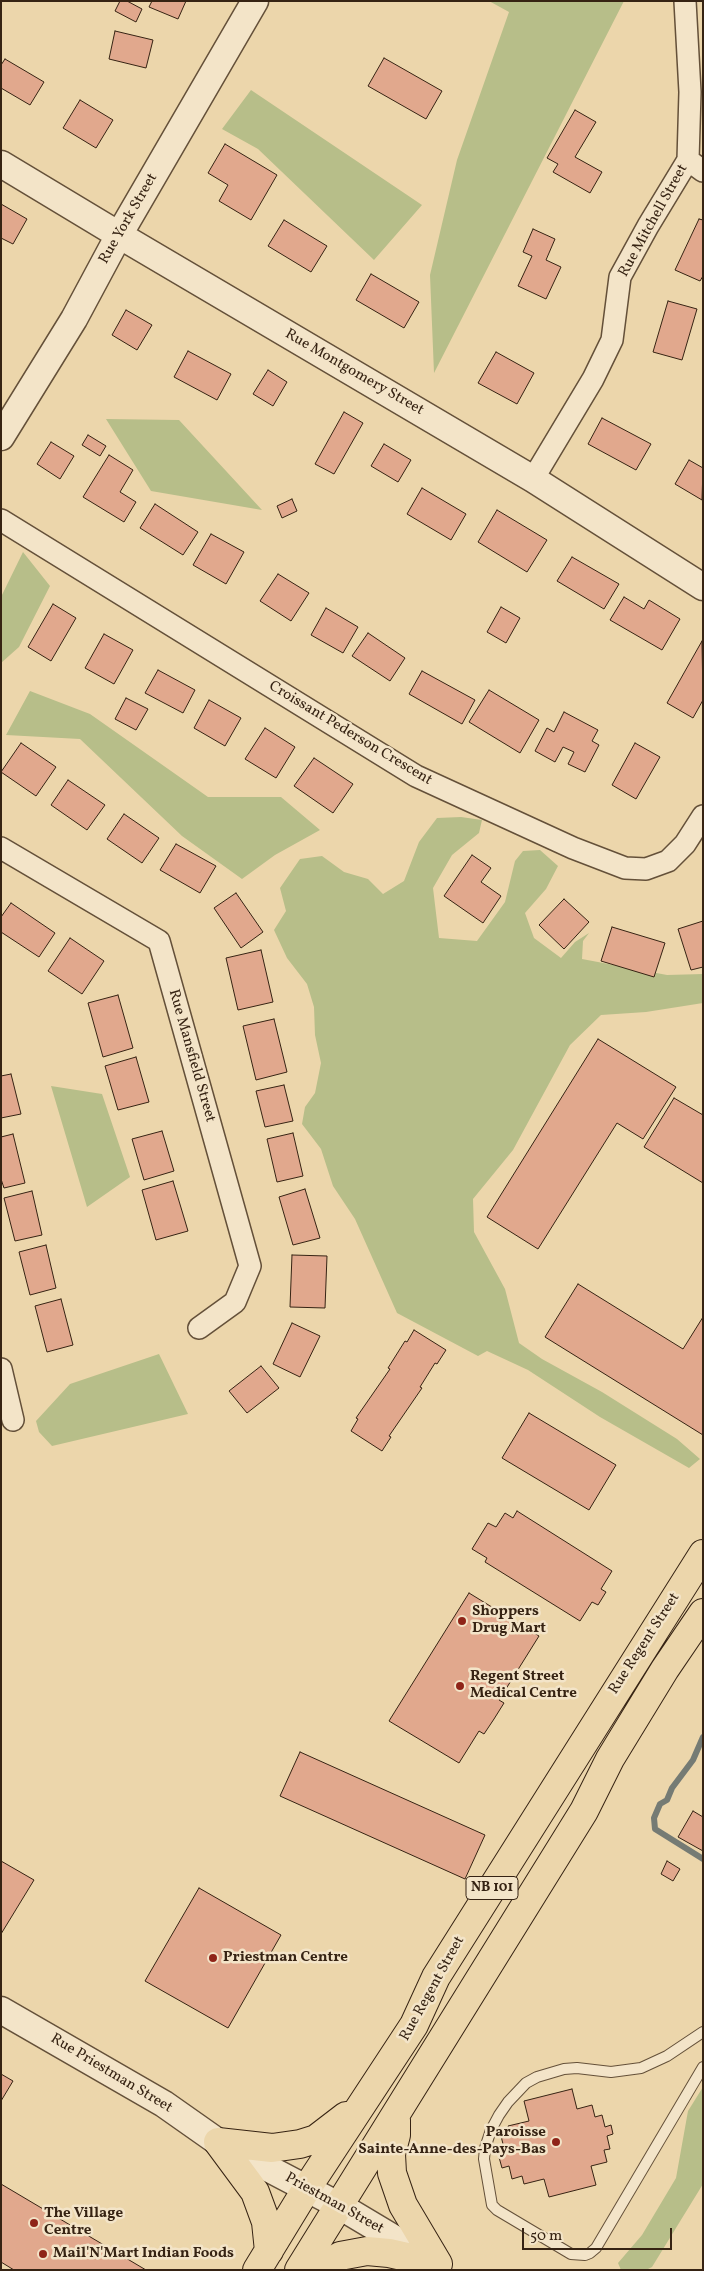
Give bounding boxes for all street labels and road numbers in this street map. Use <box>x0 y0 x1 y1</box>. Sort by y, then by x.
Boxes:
street label: Rue Mitchell Street <box>616 161 692 281</box>
street label: Rue York Street <box>96 170 162 268</box>
street label: Rue Montgomery Street <box>281 326 427 420</box>
street label: Croissant Pederson Crescent <box>265 678 435 790</box>
street label: Rue Mansfield Street <box>163 987 219 1125</box>
street label: Rue Regent Street <box>606 1590 684 1698</box>
road number: NB 101 <box>466 1876 518 1900</box>
street label: Rue Regent Street <box>397 1933 469 2045</box>
street label: Rue Priestman Street <box>47 2030 175 2118</box>
street label: Priestman Street <box>281 2169 387 2239</box>

